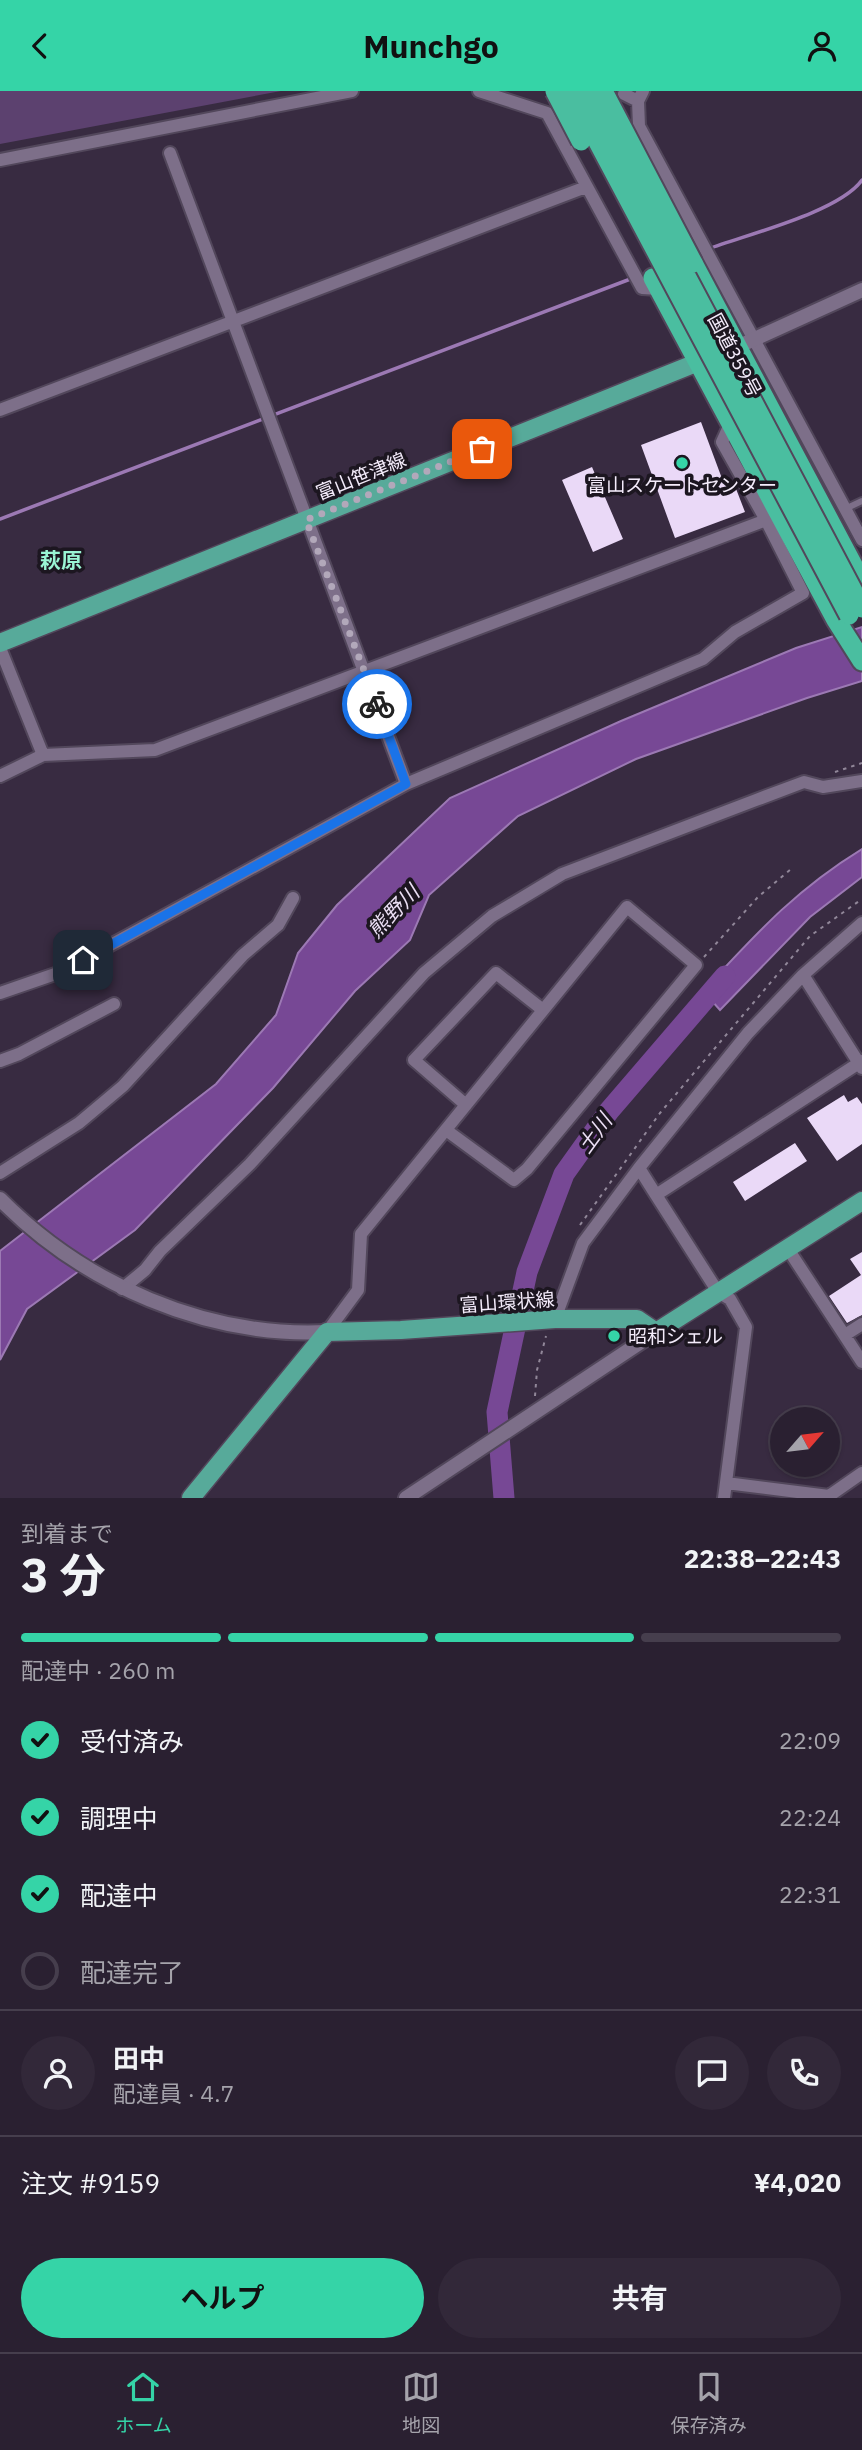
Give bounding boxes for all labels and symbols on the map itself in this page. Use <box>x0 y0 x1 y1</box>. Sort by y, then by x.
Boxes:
street label: 国道359号 <box>703 309 767 401</box>
pin <box>452 419 512 479</box>
street label: 富山笹津線 <box>312 447 410 505</box>
marker: 富山スケートセンター <box>674 455 690 471</box>
place label: 富山スケートセンター <box>587 473 777 497</box>
district label: 萩原 <box>40 546 82 574</box>
courier <box>342 669 412 739</box>
water label: 熊野川 <box>361 877 426 943</box>
pin <box>53 930 113 990</box>
water label: 土川 <box>570 1106 619 1158</box>
street label: 富山環状線 <box>459 1287 555 1317</box>
place label: 昭和シェル <box>628 1324 723 1348</box>
marker: 昭和シェル <box>606 1328 622 1344</box>
north arrow <box>770 1407 840 1477</box>

